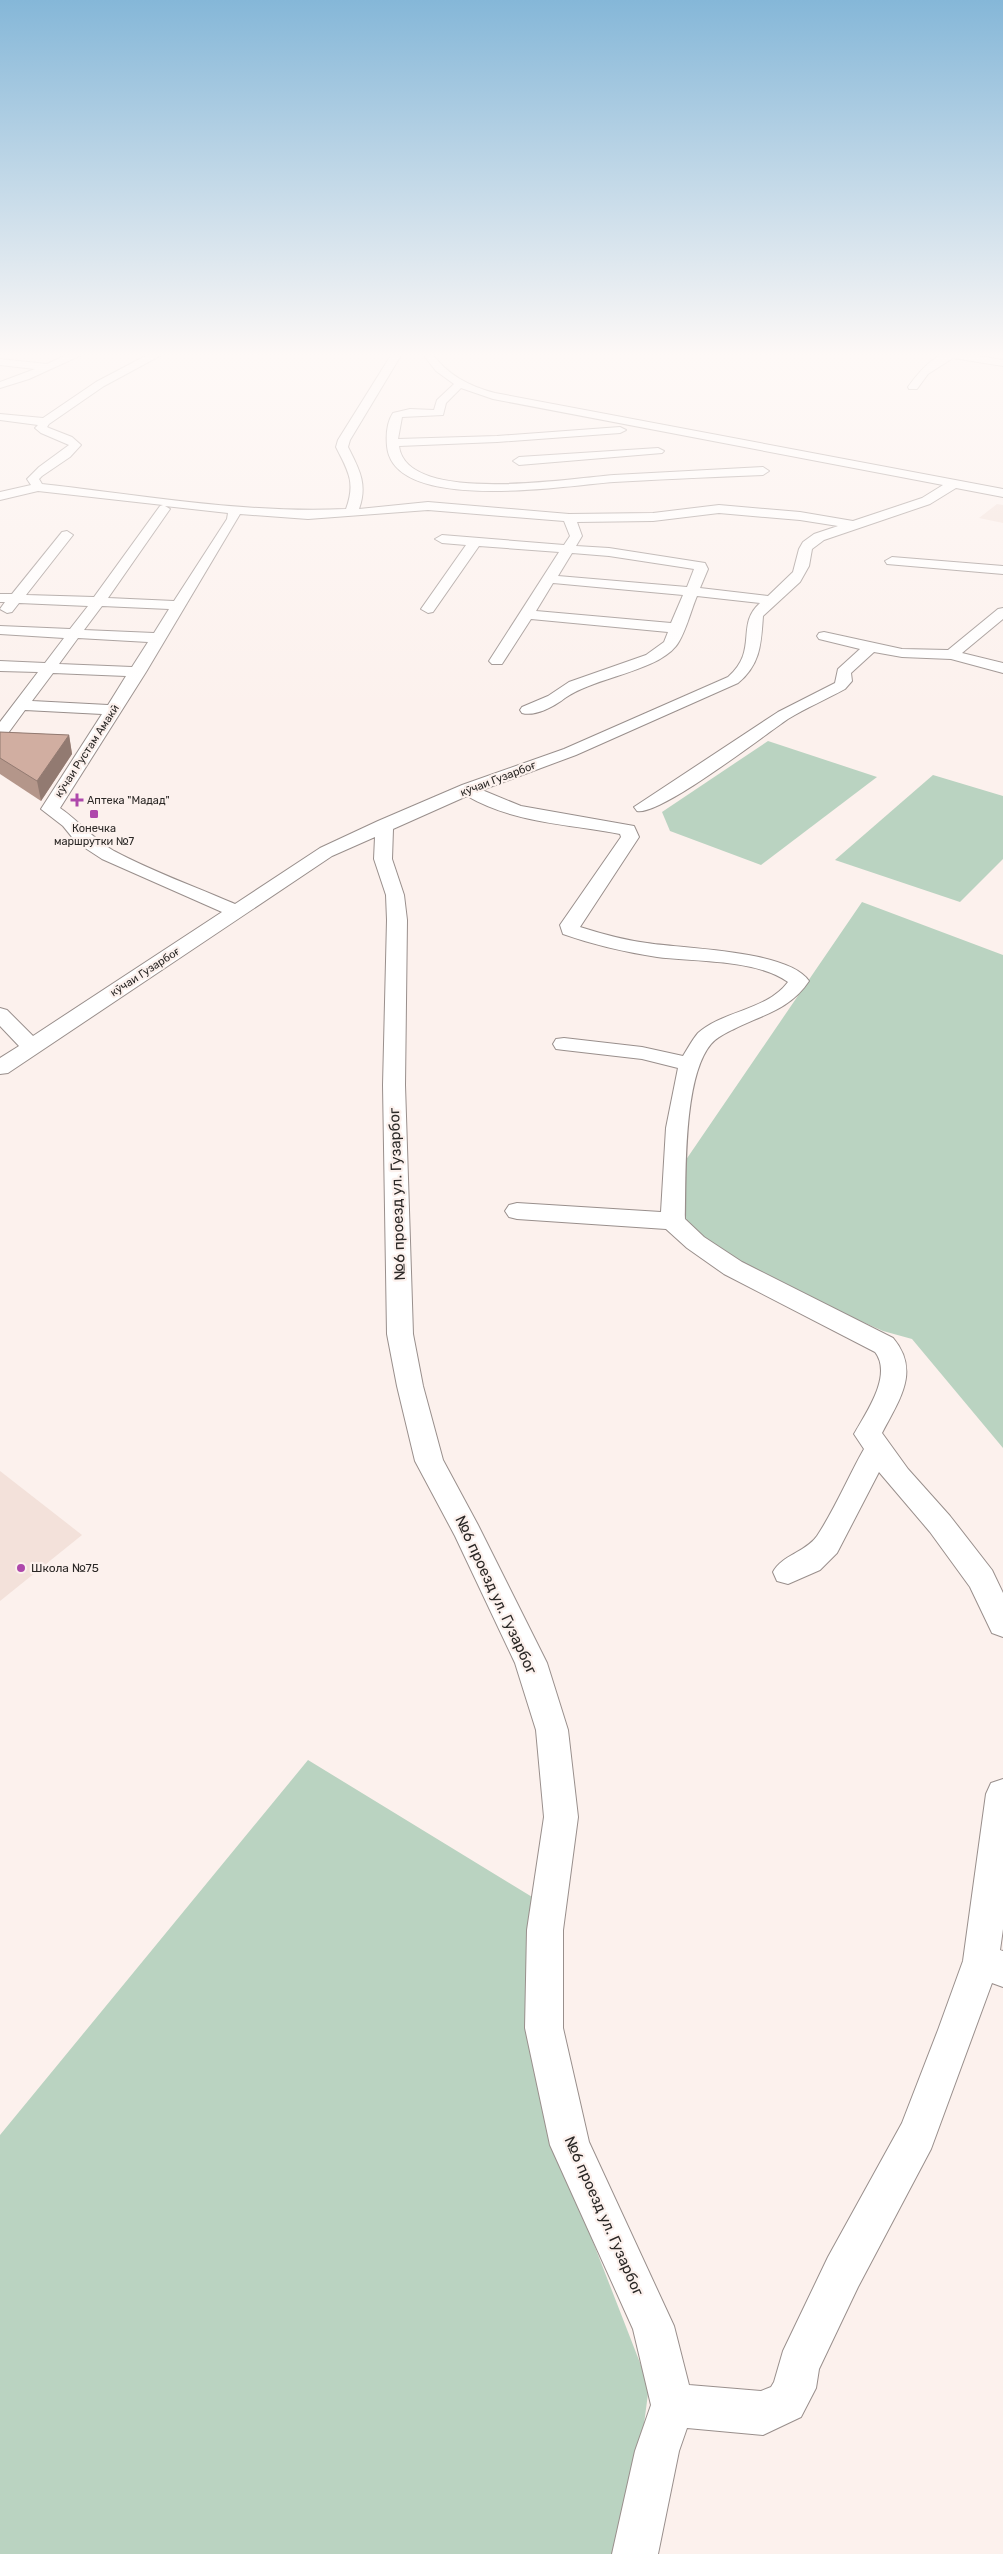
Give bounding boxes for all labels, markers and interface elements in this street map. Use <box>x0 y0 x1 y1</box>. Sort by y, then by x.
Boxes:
street label: кӯчаи Рустам Амакӣ <box>52 702 122 800</box>
street label: кӯчаи Гузарбоғ <box>458 758 538 799</box>
marker: Аптека "Мадад" <box>71 794 83 806</box>
place label: Аптека "Мадад" <box>87 794 170 807</box>
marker: Конечка маршрутки №7 <box>88 808 100 820</box>
place label: Конечка маршрутки №7 <box>54 822 134 848</box>
street label: кӯчаи Гузарбоғ <box>108 945 182 999</box>
street label: №6 проезд ул. Гузарбог <box>385 1107 409 1281</box>
street label: №6 проезд ул. Гузарбог <box>451 1513 541 1678</box>
place label: Школа №75 <box>31 1561 99 1575</box>
marker: Школа №75 <box>15 1562 27 1574</box>
street label: №6 проезд ул. Гузарбог <box>561 2133 648 2299</box>

